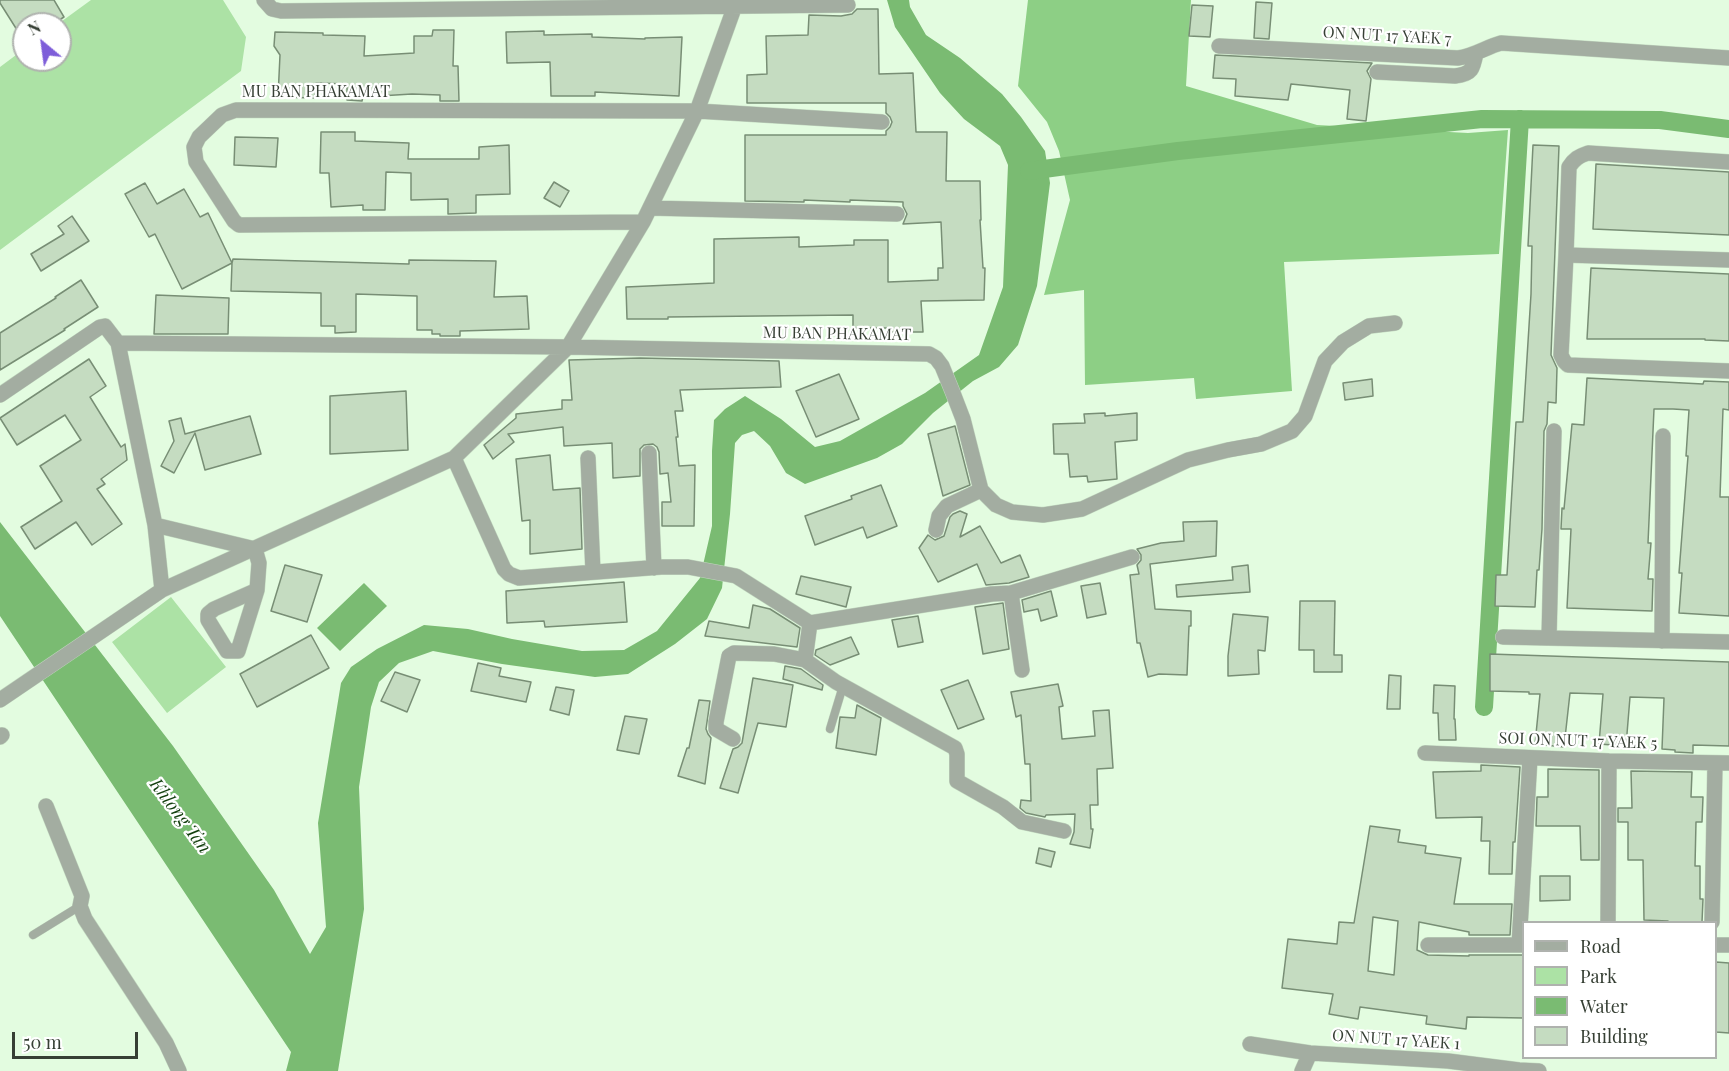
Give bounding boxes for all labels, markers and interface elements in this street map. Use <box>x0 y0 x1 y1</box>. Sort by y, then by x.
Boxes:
north arrow <box>12 12 72 72</box>
text: N <box>24 16 44 40</box>
street label: ON NUT 17 YAEK 7 <box>1322 23 1452 49</box>
street label: MU BAN PHAKAMAT <box>242 82 390 102</box>
street label: MU BAN PHAKAMAT <box>763 323 911 345</box>
street label: SOI ON NUT 17 YAEK 5 <box>1498 729 1658 753</box>
water label: Khlong Tan <box>145 774 215 858</box>
legend <box>1522 921 1717 1059</box>
text: Road <box>1580 934 1621 958</box>
text: Park <box>1580 964 1617 988</box>
text: Water <box>1580 994 1628 1018</box>
scale bar <box>15 1020 141 1058</box>
text: Building <box>1580 1024 1648 1048</box>
street label: ON NUT 17 YAEK 1 <box>1331 1026 1461 1054</box>
text: 50 m <box>23 1030 62 1054</box>

